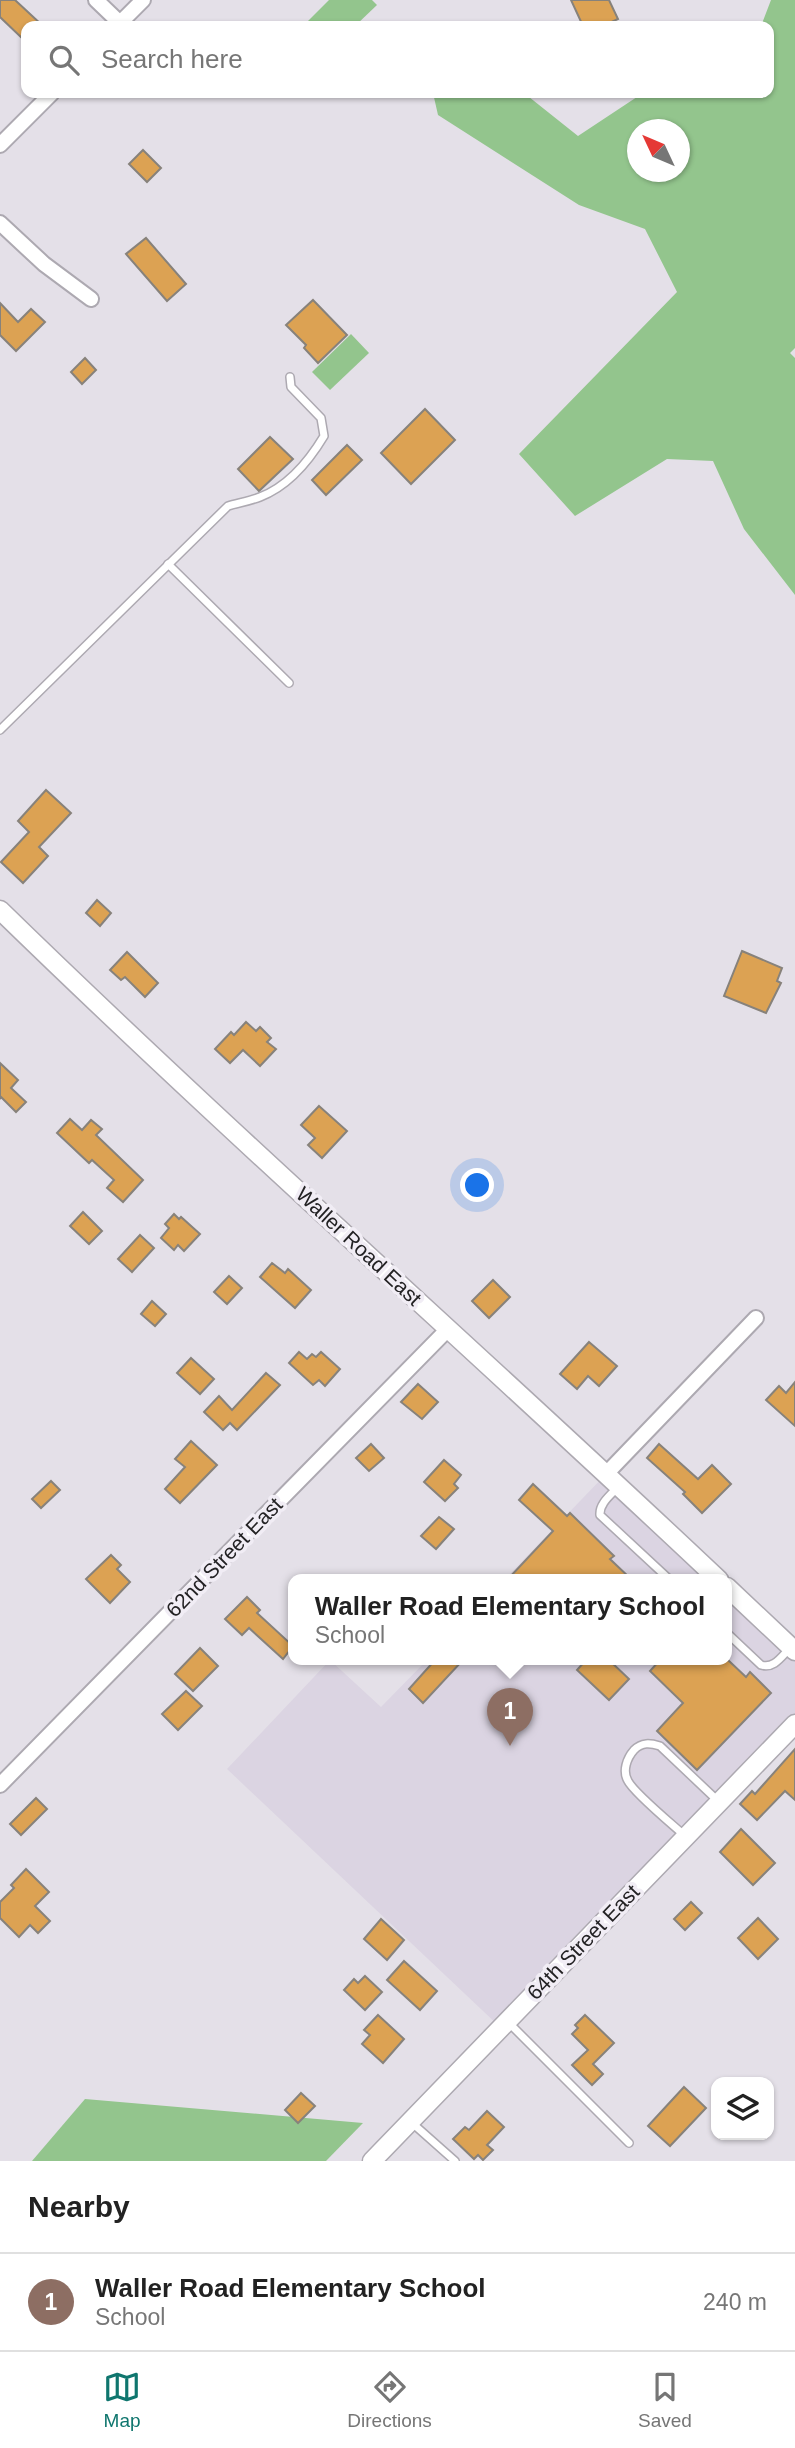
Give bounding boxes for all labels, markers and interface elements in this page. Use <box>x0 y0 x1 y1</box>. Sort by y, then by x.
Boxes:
search box <box>21 21 774 98</box>
icon: search <box>45 41 83 79</box>
text: Search here <box>101 44 243 74</box>
north arrow <box>627 119 690 182</box>
your location <box>460 1168 494 1202</box>
street label: Waller Road East <box>292 1182 426 1310</box>
street label: 62nd Street East <box>161 1493 287 1621</box>
popup <box>288 1574 732 1665</box>
text: Waller Road Elementary School <box>315 1591 705 1621</box>
text: School <box>315 1622 385 1648</box>
pin: 1 <box>487 1688 533 1746</box>
street label: 64th Street East <box>522 1880 644 2004</box>
map controls <box>711 2077 774 2140</box>
button: layers <box>711 2077 774 2140</box>
text: Nearby <box>28 2190 130 2223</box>
text: Waller Road Elementary School <box>95 2273 486 2303</box>
text: 1 <box>45 2289 57 2315</box>
text: 240 m <box>703 2289 767 2315</box>
text: School <box>95 2304 165 2330</box>
tab: Map <box>103 2368 141 2432</box>
tab: Directions <box>347 2368 432 2432</box>
tab: Saved <box>638 2368 692 2432</box>

